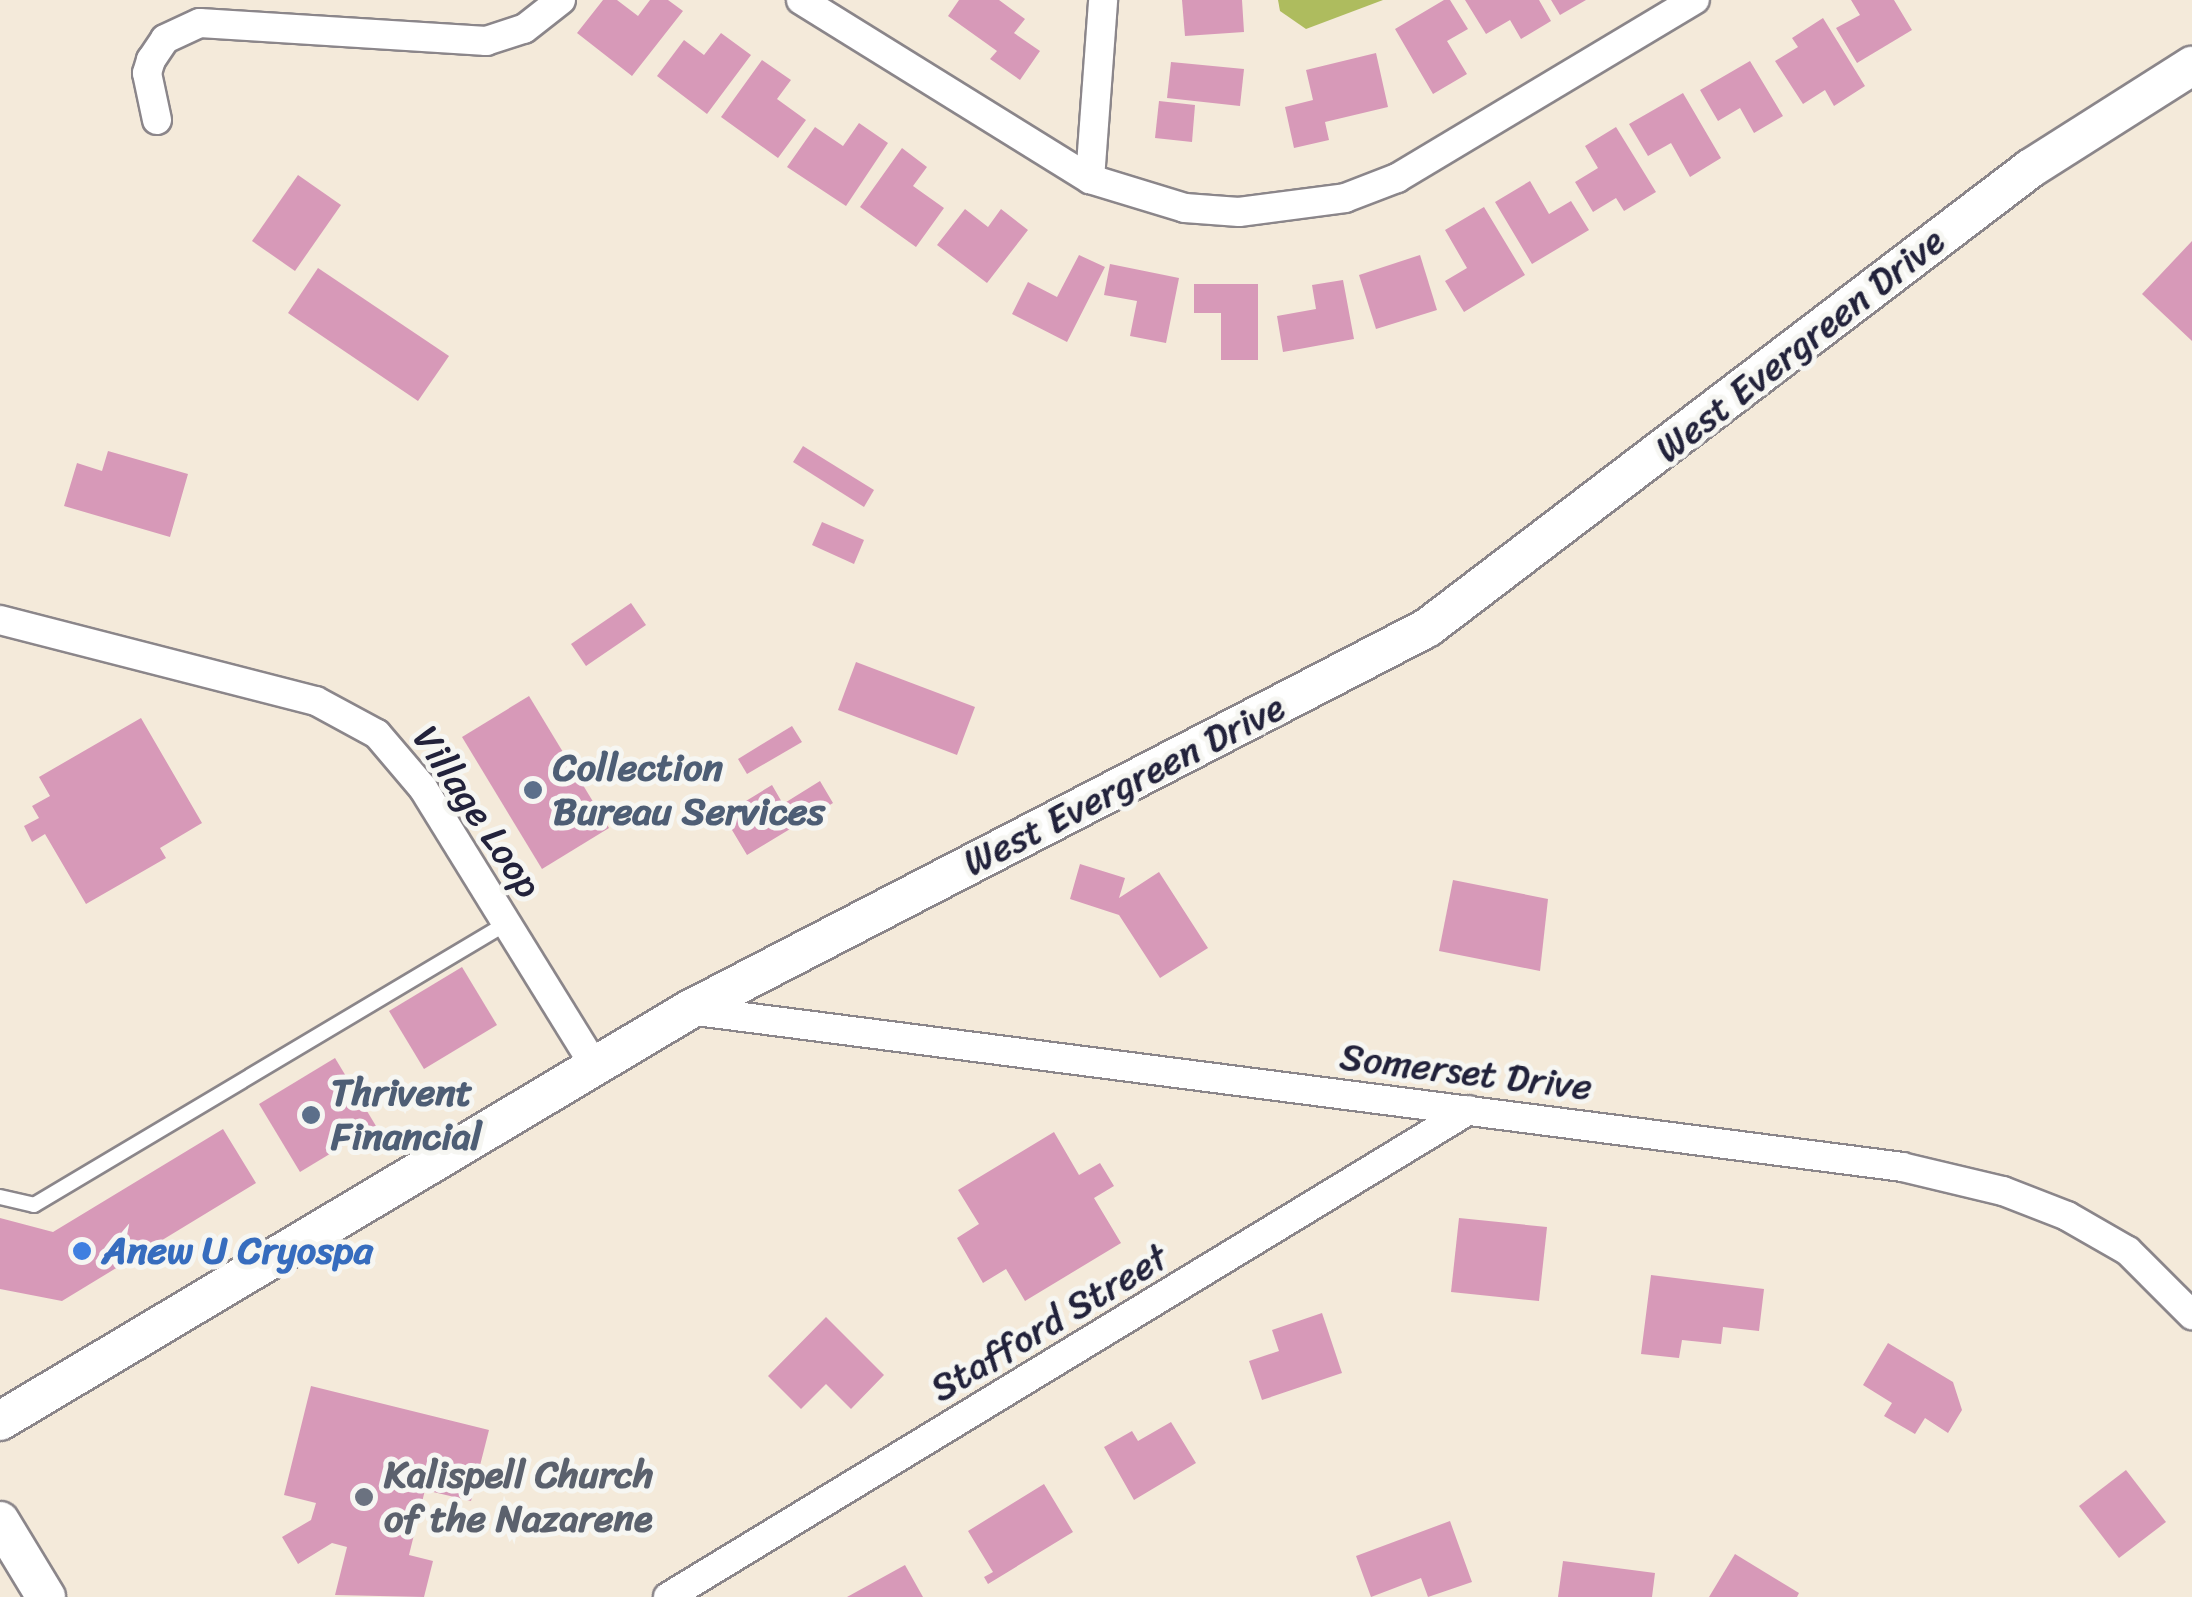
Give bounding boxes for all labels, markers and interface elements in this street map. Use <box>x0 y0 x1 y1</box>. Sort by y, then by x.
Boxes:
street label: West Evergreen Drive <box>1646 218 1954 472</box>
street label: West Evergreen Drive <box>955 684 1293 886</box>
street label: Village Loop <box>403 717 551 907</box>
place label: Collection Bureau Services <box>553 745 824 834</box>
marker: Collection Bureau Services <box>522 779 544 801</box>
street label: Somerset Drive <box>1337 1034 1595 1110</box>
place label: Thrivent Financial <box>331 1070 482 1160</box>
marker: Thrivent Financial <box>300 1104 322 1126</box>
place label: Anew U Cryospa <box>102 1228 371 1274</box>
street label: Stafford Street <box>922 1234 1176 1412</box>
marker: Anew U Cryospa <box>71 1240 93 1262</box>
place label: Kalispell Church of the Nazarene <box>384 1452 653 1542</box>
marker: Kalispell Church of the Nazarene <box>353 1486 375 1508</box>

